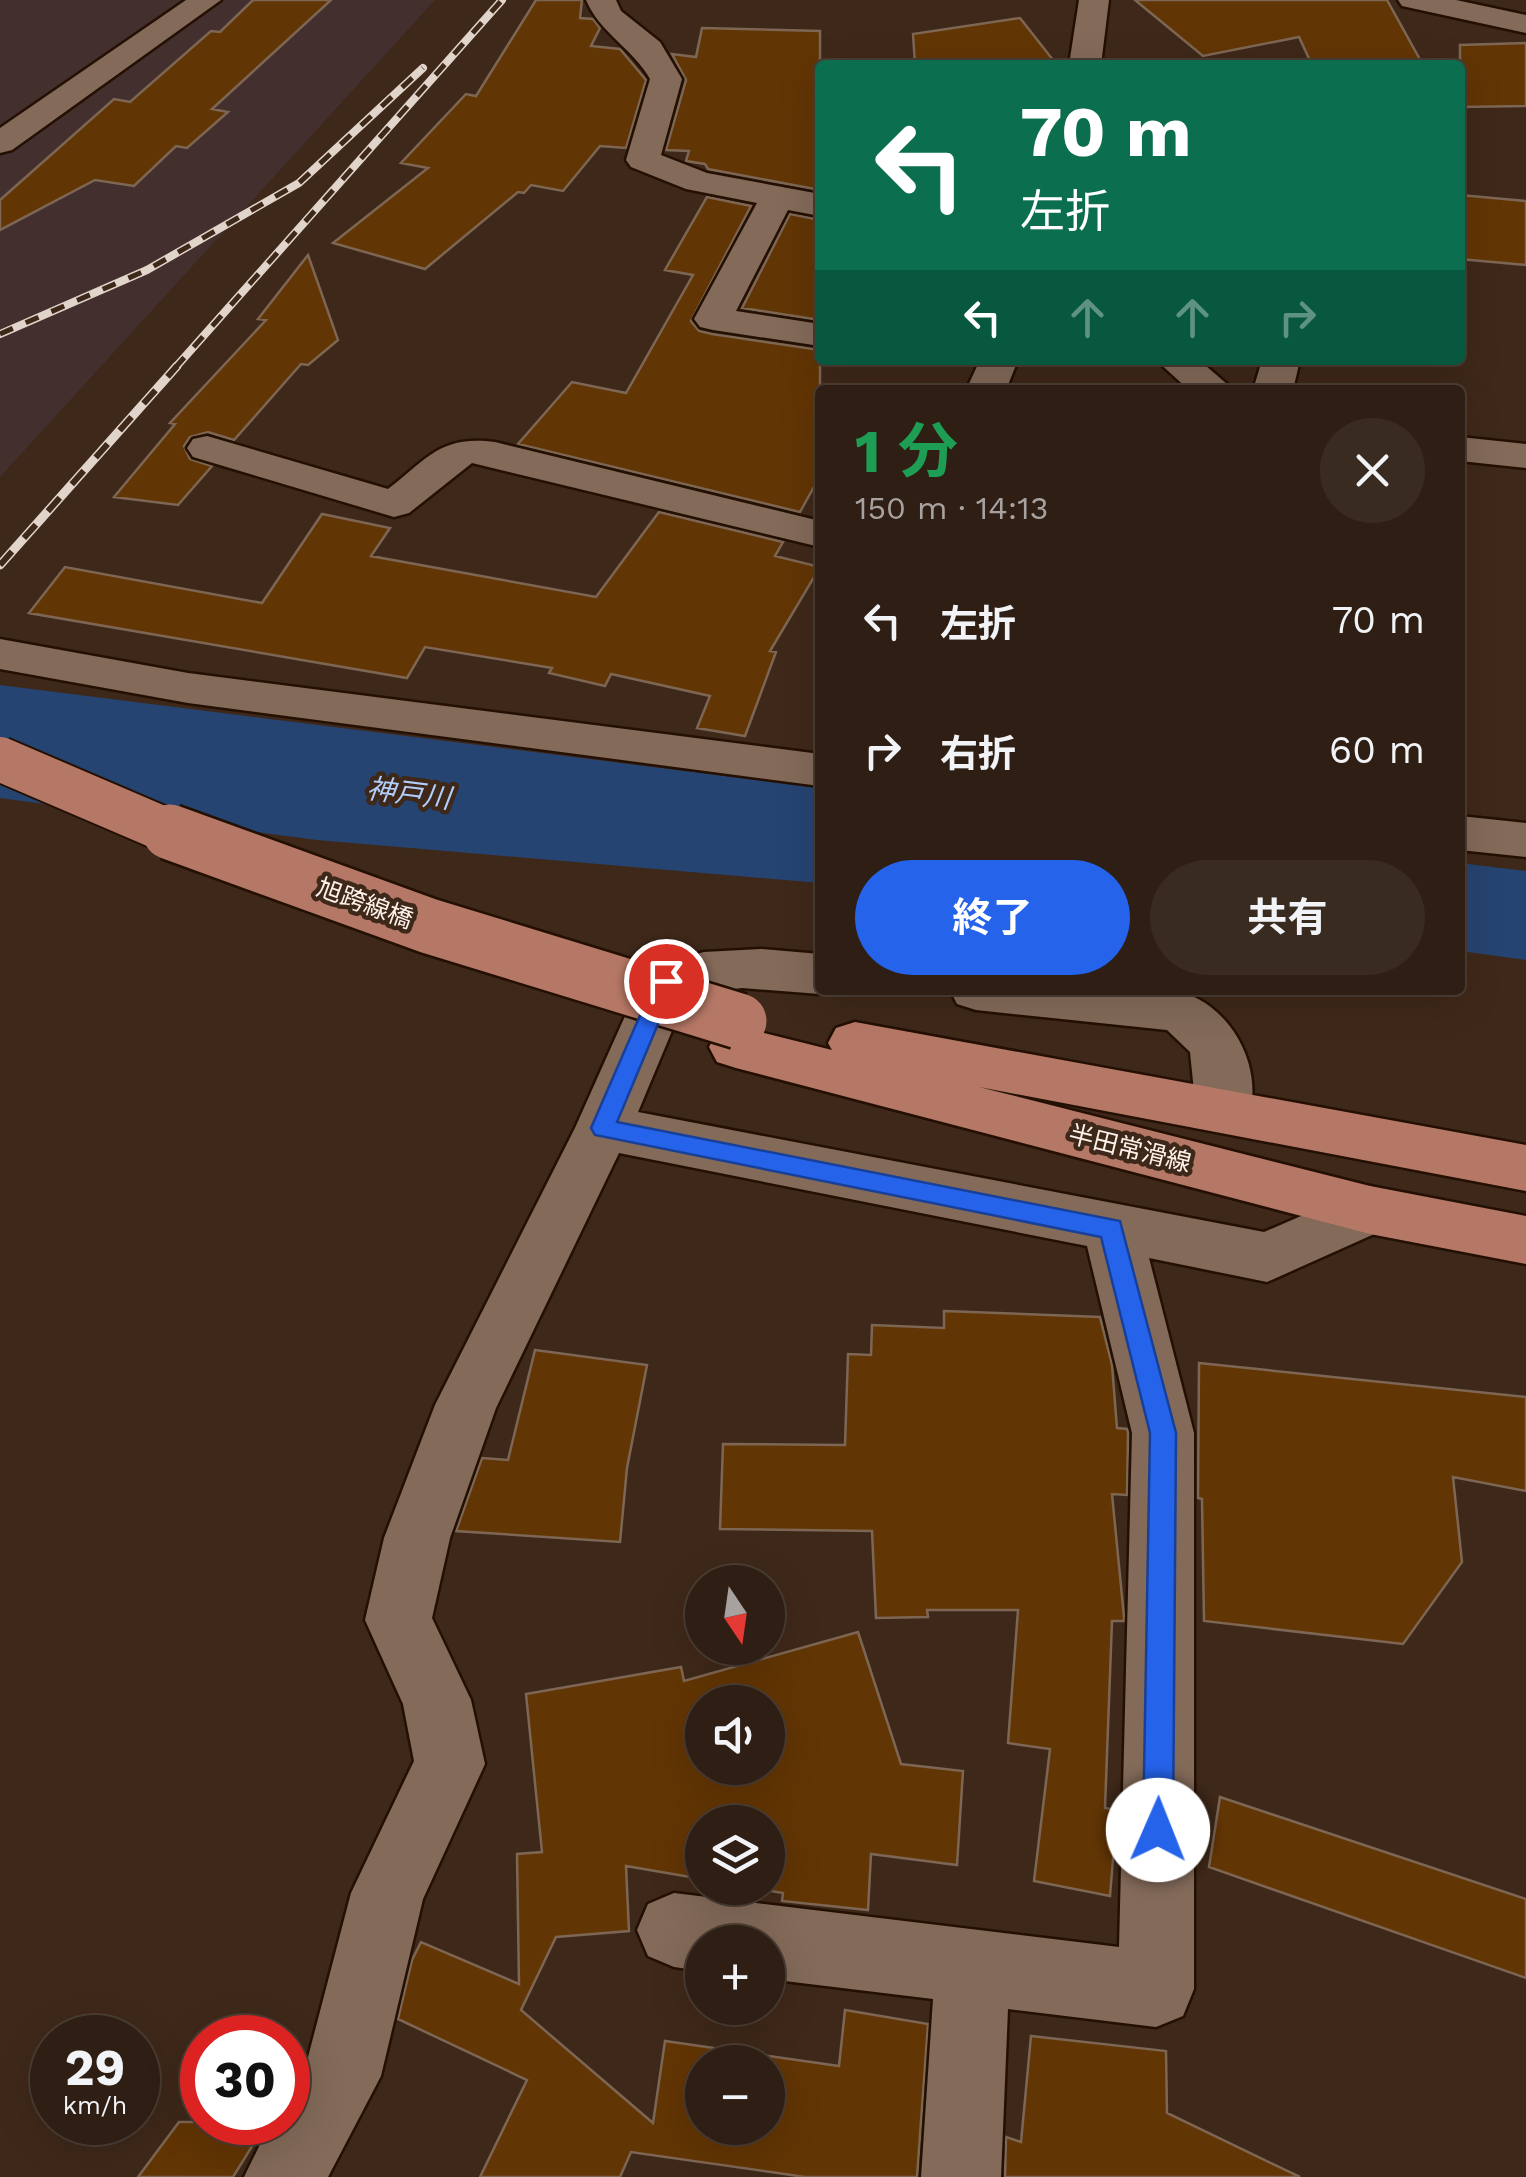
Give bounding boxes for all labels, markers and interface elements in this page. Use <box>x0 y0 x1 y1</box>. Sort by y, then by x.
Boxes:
text: 70 m <box>1020 91 1192 173</box>
icon: left <box>855 100 985 230</box>
text: 左折 <box>1020 185 1110 238</box>
icon: left <box>955 290 1010 345</box>
icon: ahead <box>1060 290 1115 345</box>
icon: ahead <box>1165 290 1220 345</box>
icon: right <box>1270 290 1325 345</box>
text: 1 分 <box>855 416 958 487</box>
button: close <box>1320 418 1425 523</box>
text: 150 m · 14:13 <box>855 489 1048 527</box>
icon: left <box>855 593 910 648</box>
text: 70 m <box>1332 598 1425 642</box>
text: 左折 <box>940 602 1016 646</box>
icon: right <box>855 723 910 778</box>
text: 60 m <box>1329 728 1425 772</box>
text: 右折 <box>940 732 1016 776</box>
water label: 神戸川 <box>365 772 456 815</box>
button: 終了 <box>855 860 1130 975</box>
button: 共有 <box>1150 860 1425 975</box>
street label: 旭跨線橋 <box>313 873 417 934</box>
pin <box>624 939 709 1024</box>
icon: arrive <box>639 954 694 1009</box>
street label: 半田常滑線 <box>1066 1119 1194 1178</box>
north arrow <box>685 1565 785 1665</box>
map controls <box>685 1565 785 2145</box>
button: sound <box>685 1685 785 1785</box>
position arrow <box>1106 1778 1210 1882</box>
button: layers <box>685 1805 785 1905</box>
button: + <box>685 1925 785 2025</box>
speed limit sign: 30 <box>180 2015 310 2145</box>
text: 29 <box>65 2038 125 2097</box>
button: − <box>685 2045 785 2145</box>
text: km/h <box>63 2091 127 2120</box>

